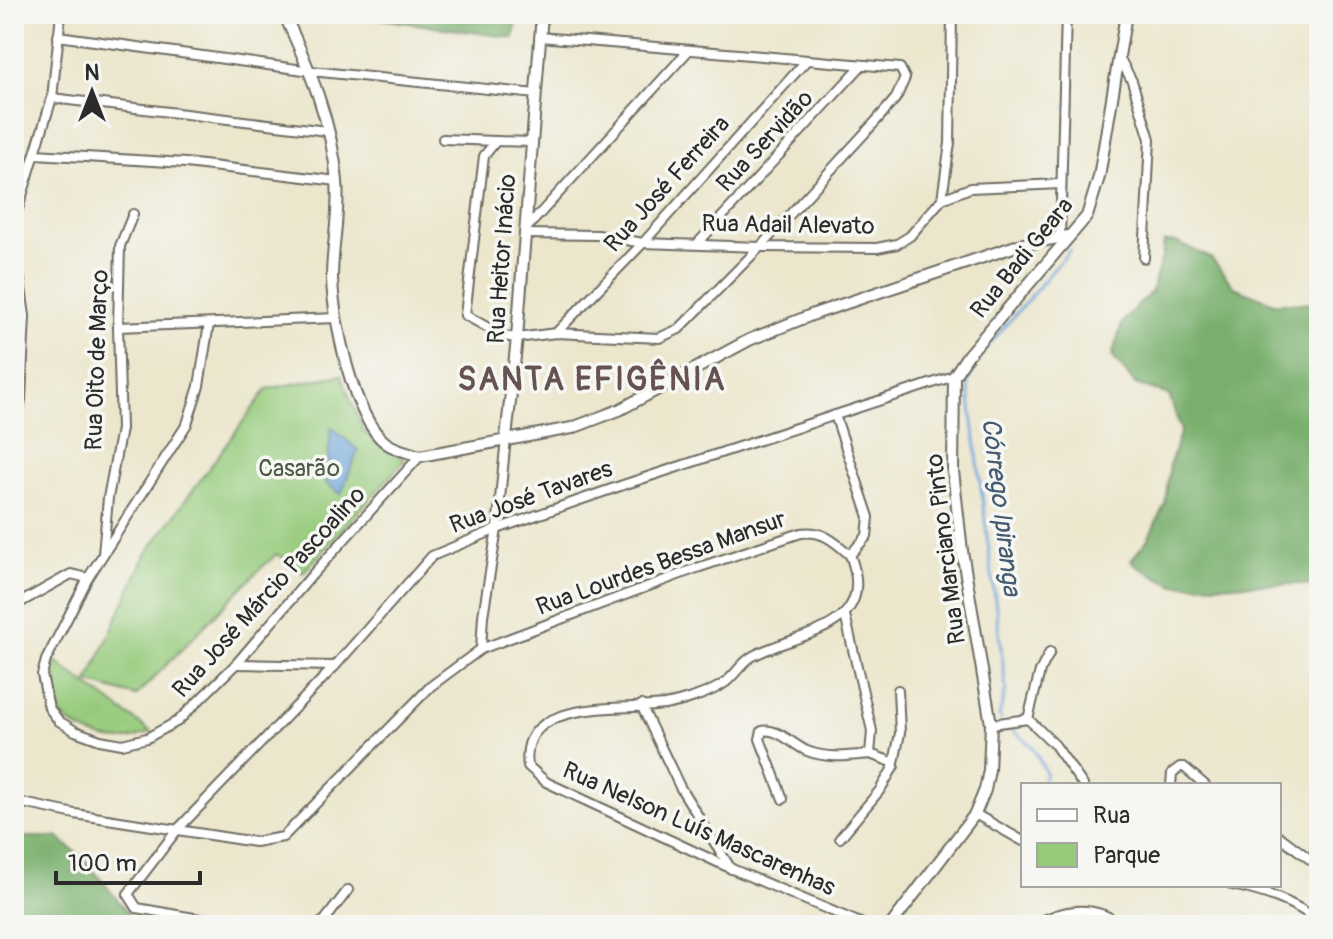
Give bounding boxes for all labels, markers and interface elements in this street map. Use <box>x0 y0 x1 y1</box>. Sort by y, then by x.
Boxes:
north arrow <box>52 52 132 132</box>
text: N <box>85 59 100 87</box>
street label: Rua Servidão <box>710 84 820 198</box>
street label: Rua José Ferreira <box>598 110 736 258</box>
street label: Rua Heitor Inácio <box>482 173 522 345</box>
street label: Rua Badi Geara <box>964 192 1080 324</box>
street label: Rua Adail Alevato <box>701 209 875 241</box>
street label: Rua Oito de Março <box>79 269 115 451</box>
district label: SANTA EFIGÊNIA <box>457 358 727 400</box>
water label: Córrego Ipiranga <box>974 416 1028 599</box>
street label: Rua Marciano Pinto <box>920 452 972 646</box>
park label: Casarão <box>258 454 340 483</box>
street label: Rua José Tavares <box>446 454 617 540</box>
street label: Rua José Márcio Pascoalino <box>167 480 372 704</box>
street label: Rua Lourdes Bessa Mansur <box>532 504 790 622</box>
street label: Rua Nelson Luís Mascarenhas <box>558 756 840 902</box>
legend <box>1021 783 1281 887</box>
text: Rua <box>1093 801 1130 830</box>
scale bar <box>56 835 200 885</box>
text: Parque <box>1093 841 1160 870</box>
text: 100 m <box>68 849 137 878</box>

